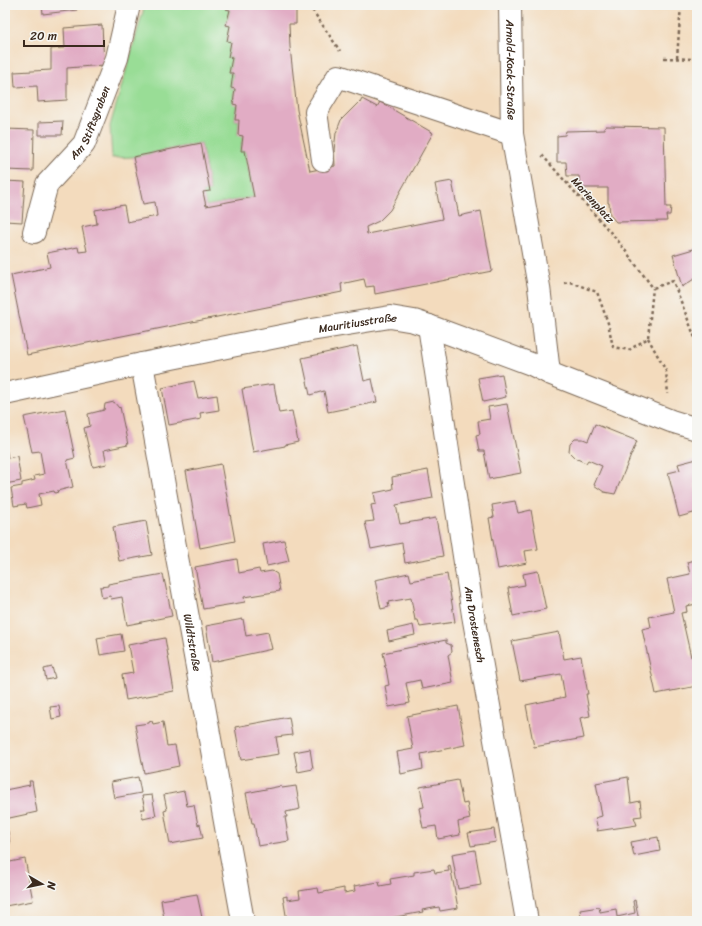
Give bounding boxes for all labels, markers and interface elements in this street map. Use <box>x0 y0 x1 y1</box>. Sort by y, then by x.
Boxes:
street label: Arnold-Kock-Straße <box>500 19 521 121</box>
scale bar <box>24 22 104 48</box>
text: 20 m <box>30 25 57 47</box>
street label: Am Stiftsgraben <box>64 83 115 165</box>
street label: Marienplatz <box>566 173 620 229</box>
street label: Mauritiusstraße <box>317 308 399 339</box>
street label: Am Drostenesch <box>459 584 490 665</box>
street label: Wildtstraße <box>177 612 207 673</box>
north arrow <box>22 864 62 904</box>
text: N <box>41 879 62 891</box>

